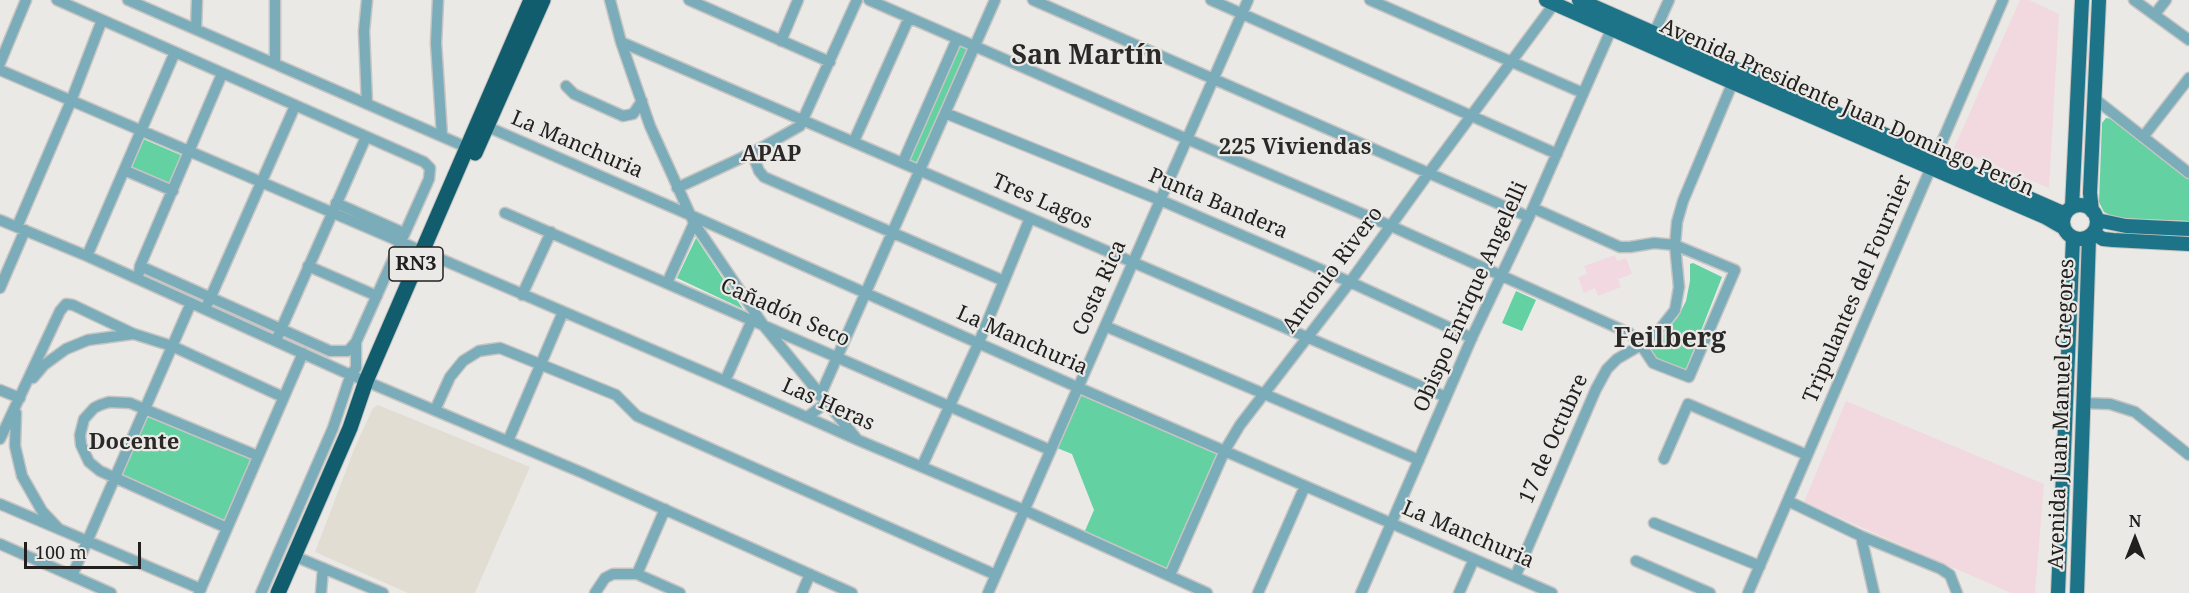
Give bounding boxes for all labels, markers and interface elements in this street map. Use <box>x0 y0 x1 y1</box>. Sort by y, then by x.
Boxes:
street label: Avenida Presidente Juan Domingo Perón <box>1656 14 2038 202</box>
district label: San Martín <box>1011 40 1163 72</box>
street label: La Manchuria <box>507 106 647 184</box>
district label: 225 Viviendas <box>1219 135 1371 161</box>
district label: APAP <box>741 142 801 168</box>
street label: Punta Bandera <box>1145 163 1291 245</box>
street label: Tres Lagos <box>988 169 1096 235</box>
street label: Tripulantes del Fournier <box>1798 171 1918 407</box>
street label: Obispo Enrique Angelelli <box>1409 178 1533 416</box>
street label: Antonio Rivero <box>1277 202 1389 338</box>
street label: Costa Rica <box>1068 236 1132 340</box>
road number: RN3 <box>389 247 443 281</box>
street label: Avenida Juan Manuel Gregores <box>2044 258 2080 570</box>
street label: Cañadón Seco <box>716 273 854 353</box>
street label: La Manchuria <box>953 301 1091 381</box>
district label: Feilberg <box>1614 323 1726 355</box>
street label: 17 de Octubre <box>1514 370 1594 508</box>
street label: Las Heras <box>778 373 878 437</box>
district label: Docente <box>89 430 179 456</box>
street label: La Manchuria <box>1398 496 1538 574</box>
north arrow <box>2105 509 2165 569</box>
text: N <box>2129 510 2141 532</box>
scale bar <box>27 530 144 568</box>
text: 100 m <box>35 540 87 564</box>

